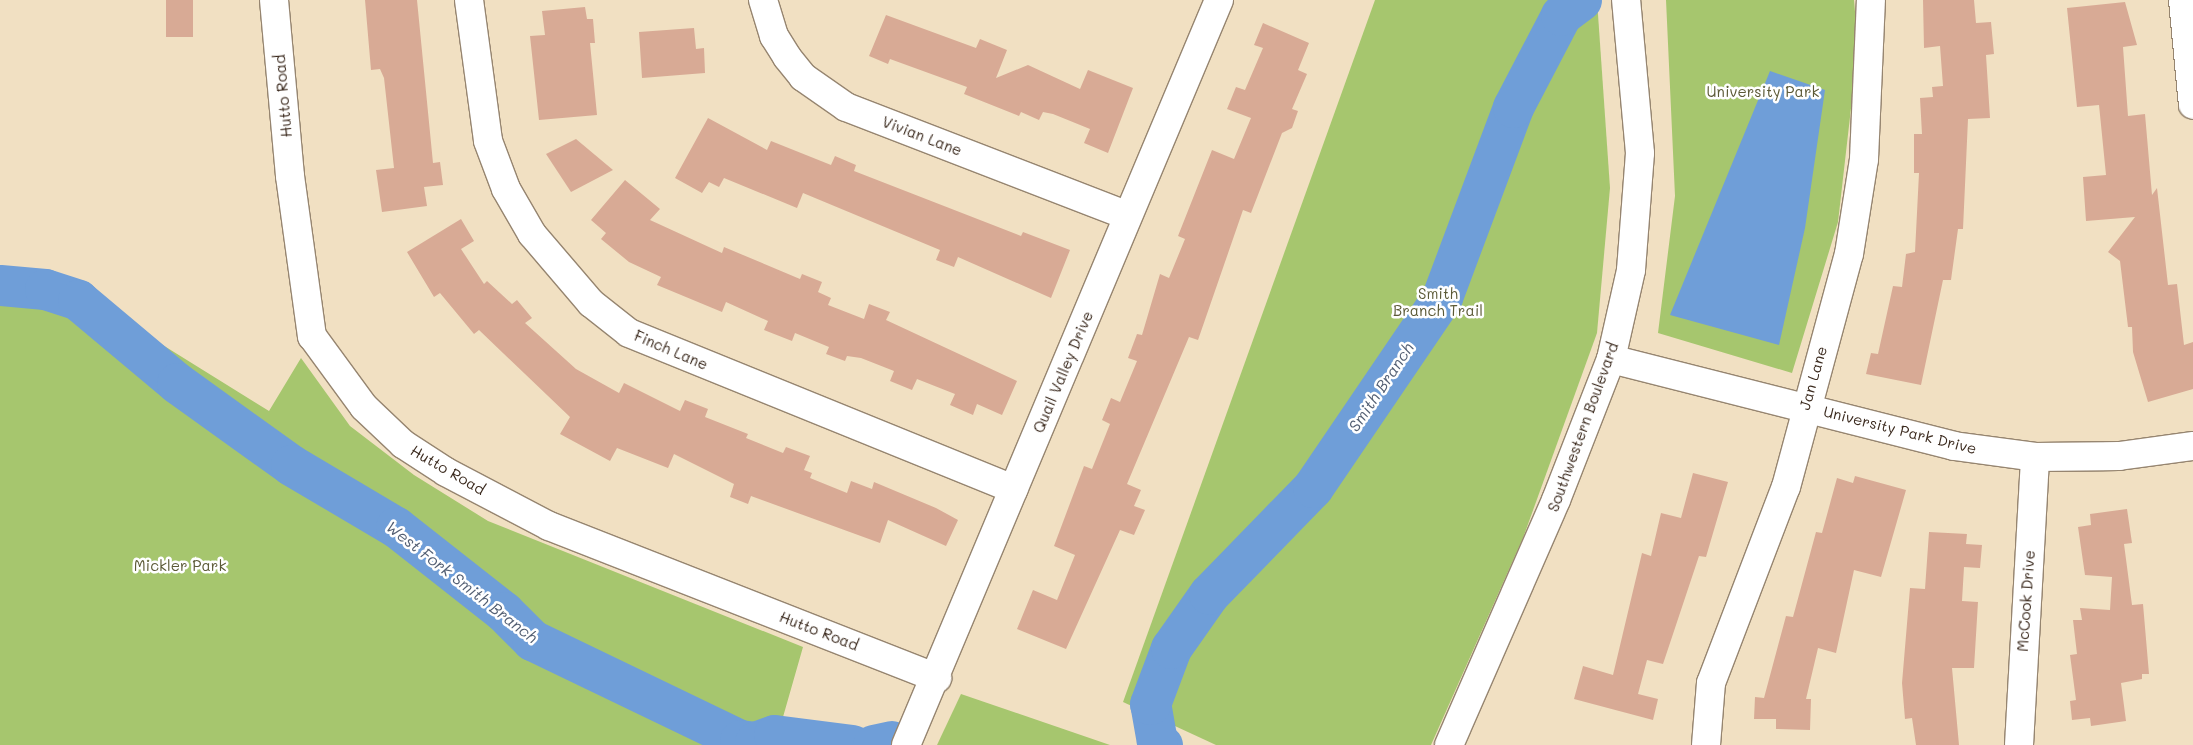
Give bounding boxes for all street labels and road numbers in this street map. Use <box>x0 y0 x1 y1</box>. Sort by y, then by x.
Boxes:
street label: Hutto Road <box>270 54 296 138</box>
street label: Vivian Lane <box>880 113 964 159</box>
street label: Quail Valley Drive <box>1029 308 1097 436</box>
street label: Finch Lane <box>631 326 711 374</box>
street label: Southwestern Boulevard <box>1544 340 1622 514</box>
street label: Jan Lane <box>1795 344 1831 412</box>
street label: University Park Drive <box>1822 402 1978 458</box>
street label: Hutto Road <box>407 441 489 499</box>
street label: McCook Drive <box>2013 550 2039 652</box>
street label: Hutto Road <box>777 608 861 654</box>

